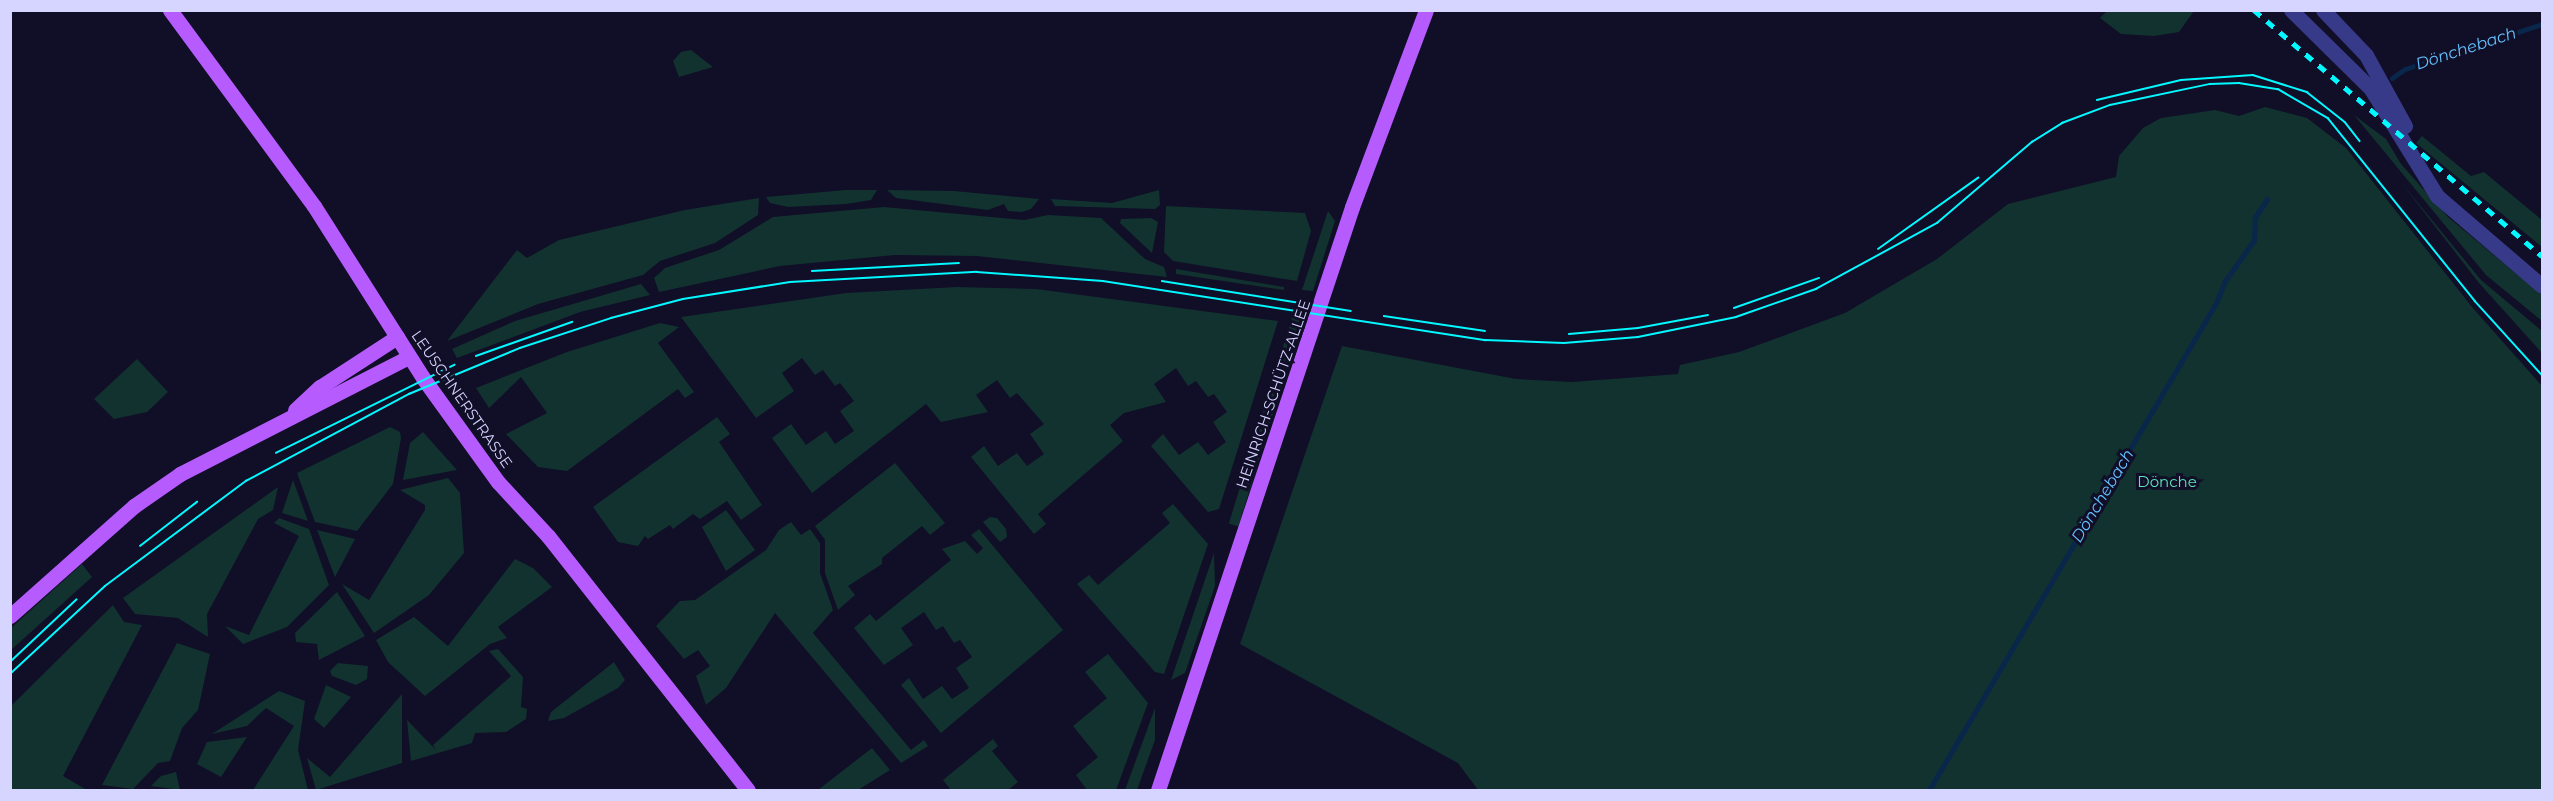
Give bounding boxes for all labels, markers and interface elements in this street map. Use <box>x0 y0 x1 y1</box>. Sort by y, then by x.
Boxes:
water label: Dönchebach <box>2413 24 2519 74</box>
street label: HEINRICH-SCHÜTZ-ALLEE <box>1232 297 1314 491</box>
street label: LEUSCHNERSTRASSE <box>408 327 516 471</box>
water label: Dönchebach <box>2068 446 2138 546</box>
park label: Dönche <box>2137 473 2197 491</box>

